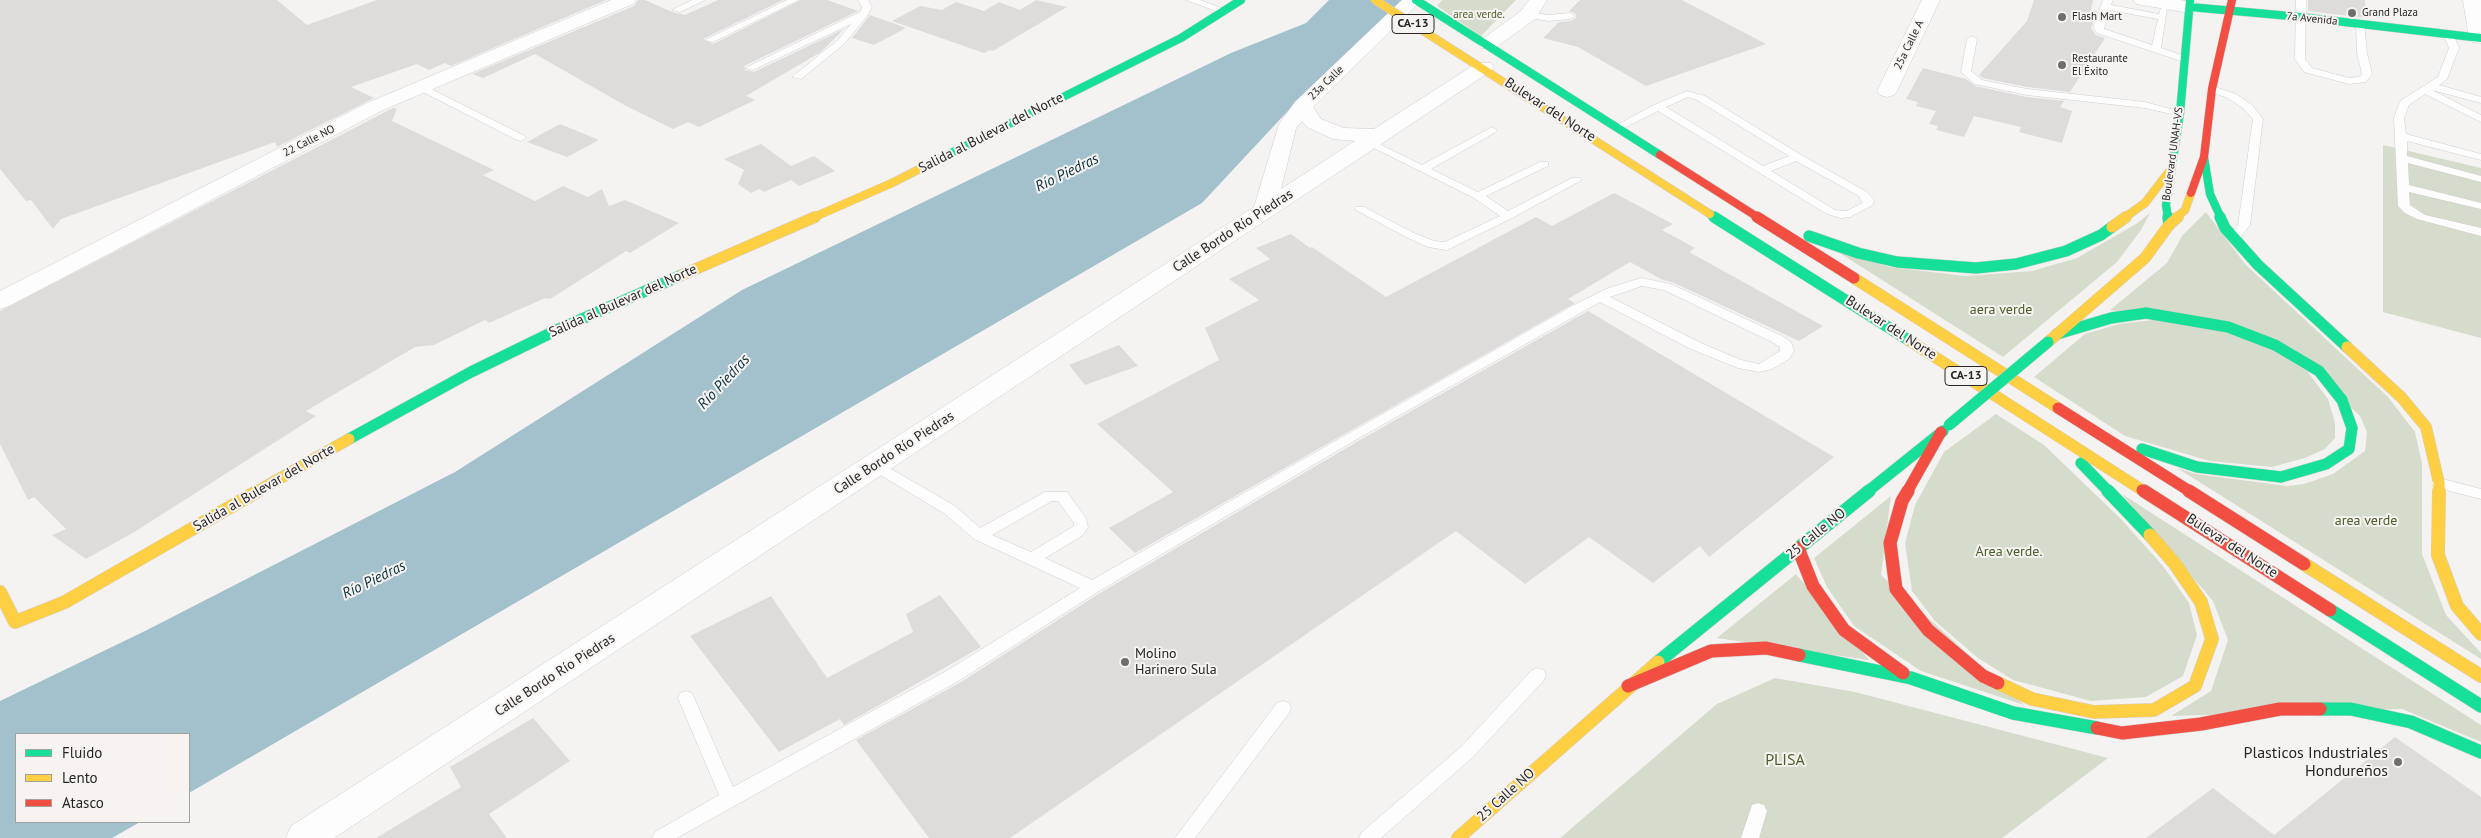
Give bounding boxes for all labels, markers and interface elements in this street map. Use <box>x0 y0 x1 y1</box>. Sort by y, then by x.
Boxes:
place label: Grand Plaza <box>2362 6 2418 20</box>
marker: Grand Plaza <box>2346 7 2358 19</box>
park label: area verde. <box>1453 8 1505 22</box>
place label: Flash Mart <box>2072 10 2122 24</box>
street label: 7a Avenida <box>2286 10 2338 28</box>
marker: Flash Mart <box>2056 11 2068 23</box>
road number: CA-13 <box>1392 14 1434 34</box>
street label: 25a Calle A <box>1891 18 1927 72</box>
place label: Restaurante El Éxito <box>2072 52 2128 78</box>
marker: Restaurante El Éxito <box>2056 59 2068 71</box>
street label: 23a Calle <box>1306 63 1346 103</box>
street label: Bulevar del Norte <box>1501 74 1599 146</box>
street label: Salida al Bulevar del Norte <box>916 89 1066 177</box>
street label: Boulevard UNAH-VS <box>2160 106 2186 202</box>
street label: 22 Calle NO <box>281 122 337 160</box>
water label: Río Piedras <box>1032 150 1102 196</box>
street label: Calle Bordo Río Piedras <box>1170 186 1296 276</box>
street label: Salida al Bulevar del Norte <box>546 261 700 341</box>
street label: Bulevar del Norte <box>1842 292 1940 364</box>
park label: aera verde <box>1970 302 2032 318</box>
water label: Río Piedras <box>694 351 754 413</box>
road number: CA-13 <box>1945 366 1987 386</box>
street label: Calle Bordo Río Piedras <box>831 408 957 498</box>
street label: Salida al Bulevar del Norte <box>190 441 338 535</box>
street label: 25 Calle NO <box>1783 505 1849 563</box>
street label: Bulevar del Norte <box>2183 510 2281 582</box>
park label: area verde <box>2335 513 2397 529</box>
park label: Area verde. <box>1976 544 2042 560</box>
water label: Río Piedras <box>339 557 409 603</box>
street label: Calle Bordo Río Piedras <box>492 630 618 720</box>
place label: Molino Harinero Sula <box>1135 646 1217 679</box>
marker: Molino Harinero Sula <box>1119 656 1131 668</box>
legend <box>15 733 190 823</box>
text: Fluido <box>62 743 102 762</box>
place label: Plasticos Industriales Hondureños <box>2244 743 2388 781</box>
park label: PLISA <box>1765 750 1805 770</box>
marker: Plasticos Industriales Hondureños <box>2392 756 2404 768</box>
street label: 25 Calle NO <box>1474 765 1538 825</box>
text: Lento <box>62 768 98 787</box>
text: Atasco <box>62 793 104 812</box>

